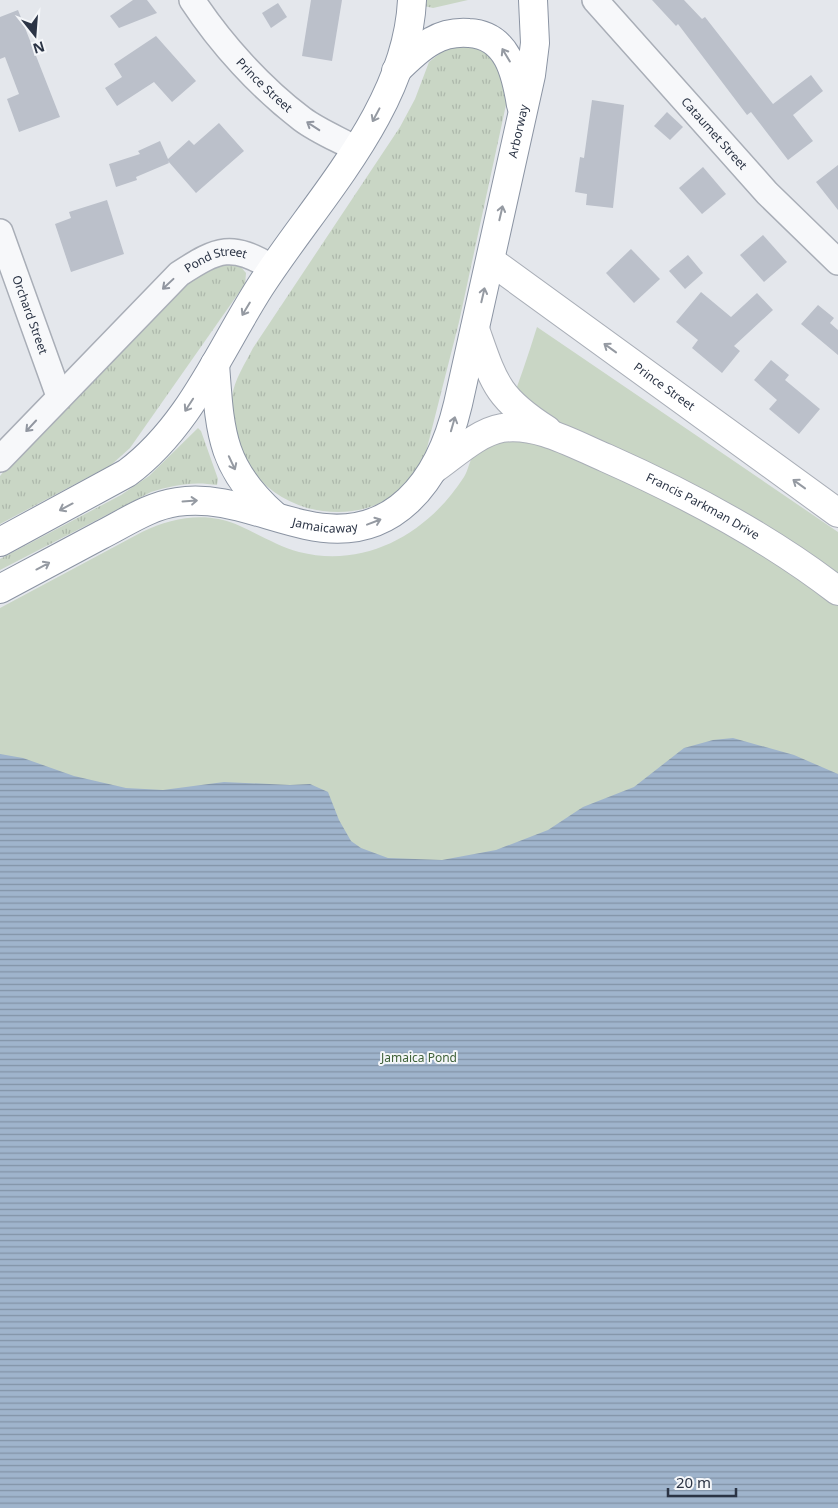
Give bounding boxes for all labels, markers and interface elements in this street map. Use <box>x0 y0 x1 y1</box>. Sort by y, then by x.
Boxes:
north arrow <box>10 10 60 60</box>
text: N <box>31 37 47 59</box>
one-way arrow <box>500 48 510 62</box>
street label: Prince Street <box>233 54 297 116</box>
street label: Cataumet Street <box>678 93 752 174</box>
street label: Arborway <box>504 102 532 160</box>
one-way arrow <box>371 107 380 122</box>
one-way arrow <box>306 121 320 131</box>
one-way arrow <box>497 206 506 222</box>
street label: Pond Street <box>181 243 250 276</box>
street label: Orchard Street <box>8 273 52 357</box>
one-way arrow <box>161 278 174 290</box>
one-way arrow <box>479 288 488 304</box>
one-way arrow <box>241 301 251 315</box>
one-way arrow <box>603 343 617 353</box>
street label: Prince Street <box>630 358 699 415</box>
one-way arrow <box>184 398 194 412</box>
one-way arrow <box>448 417 458 433</box>
one-way arrow <box>25 420 37 432</box>
one-way arrow <box>228 455 237 470</box>
street label: Francis Parkman Drive <box>643 469 763 544</box>
one-way arrow <box>792 479 806 490</box>
one-way arrow <box>182 496 198 505</box>
one-way arrow <box>59 503 74 512</box>
street label: Jamaicaway <box>290 513 360 537</box>
one-way arrow <box>366 516 381 526</box>
one-way arrow <box>35 561 50 570</box>
park label: Jamaica Pond <box>380 1049 457 1066</box>
scale bar <box>668 1466 736 1498</box>
text: 20 m <box>676 1472 711 1492</box>

